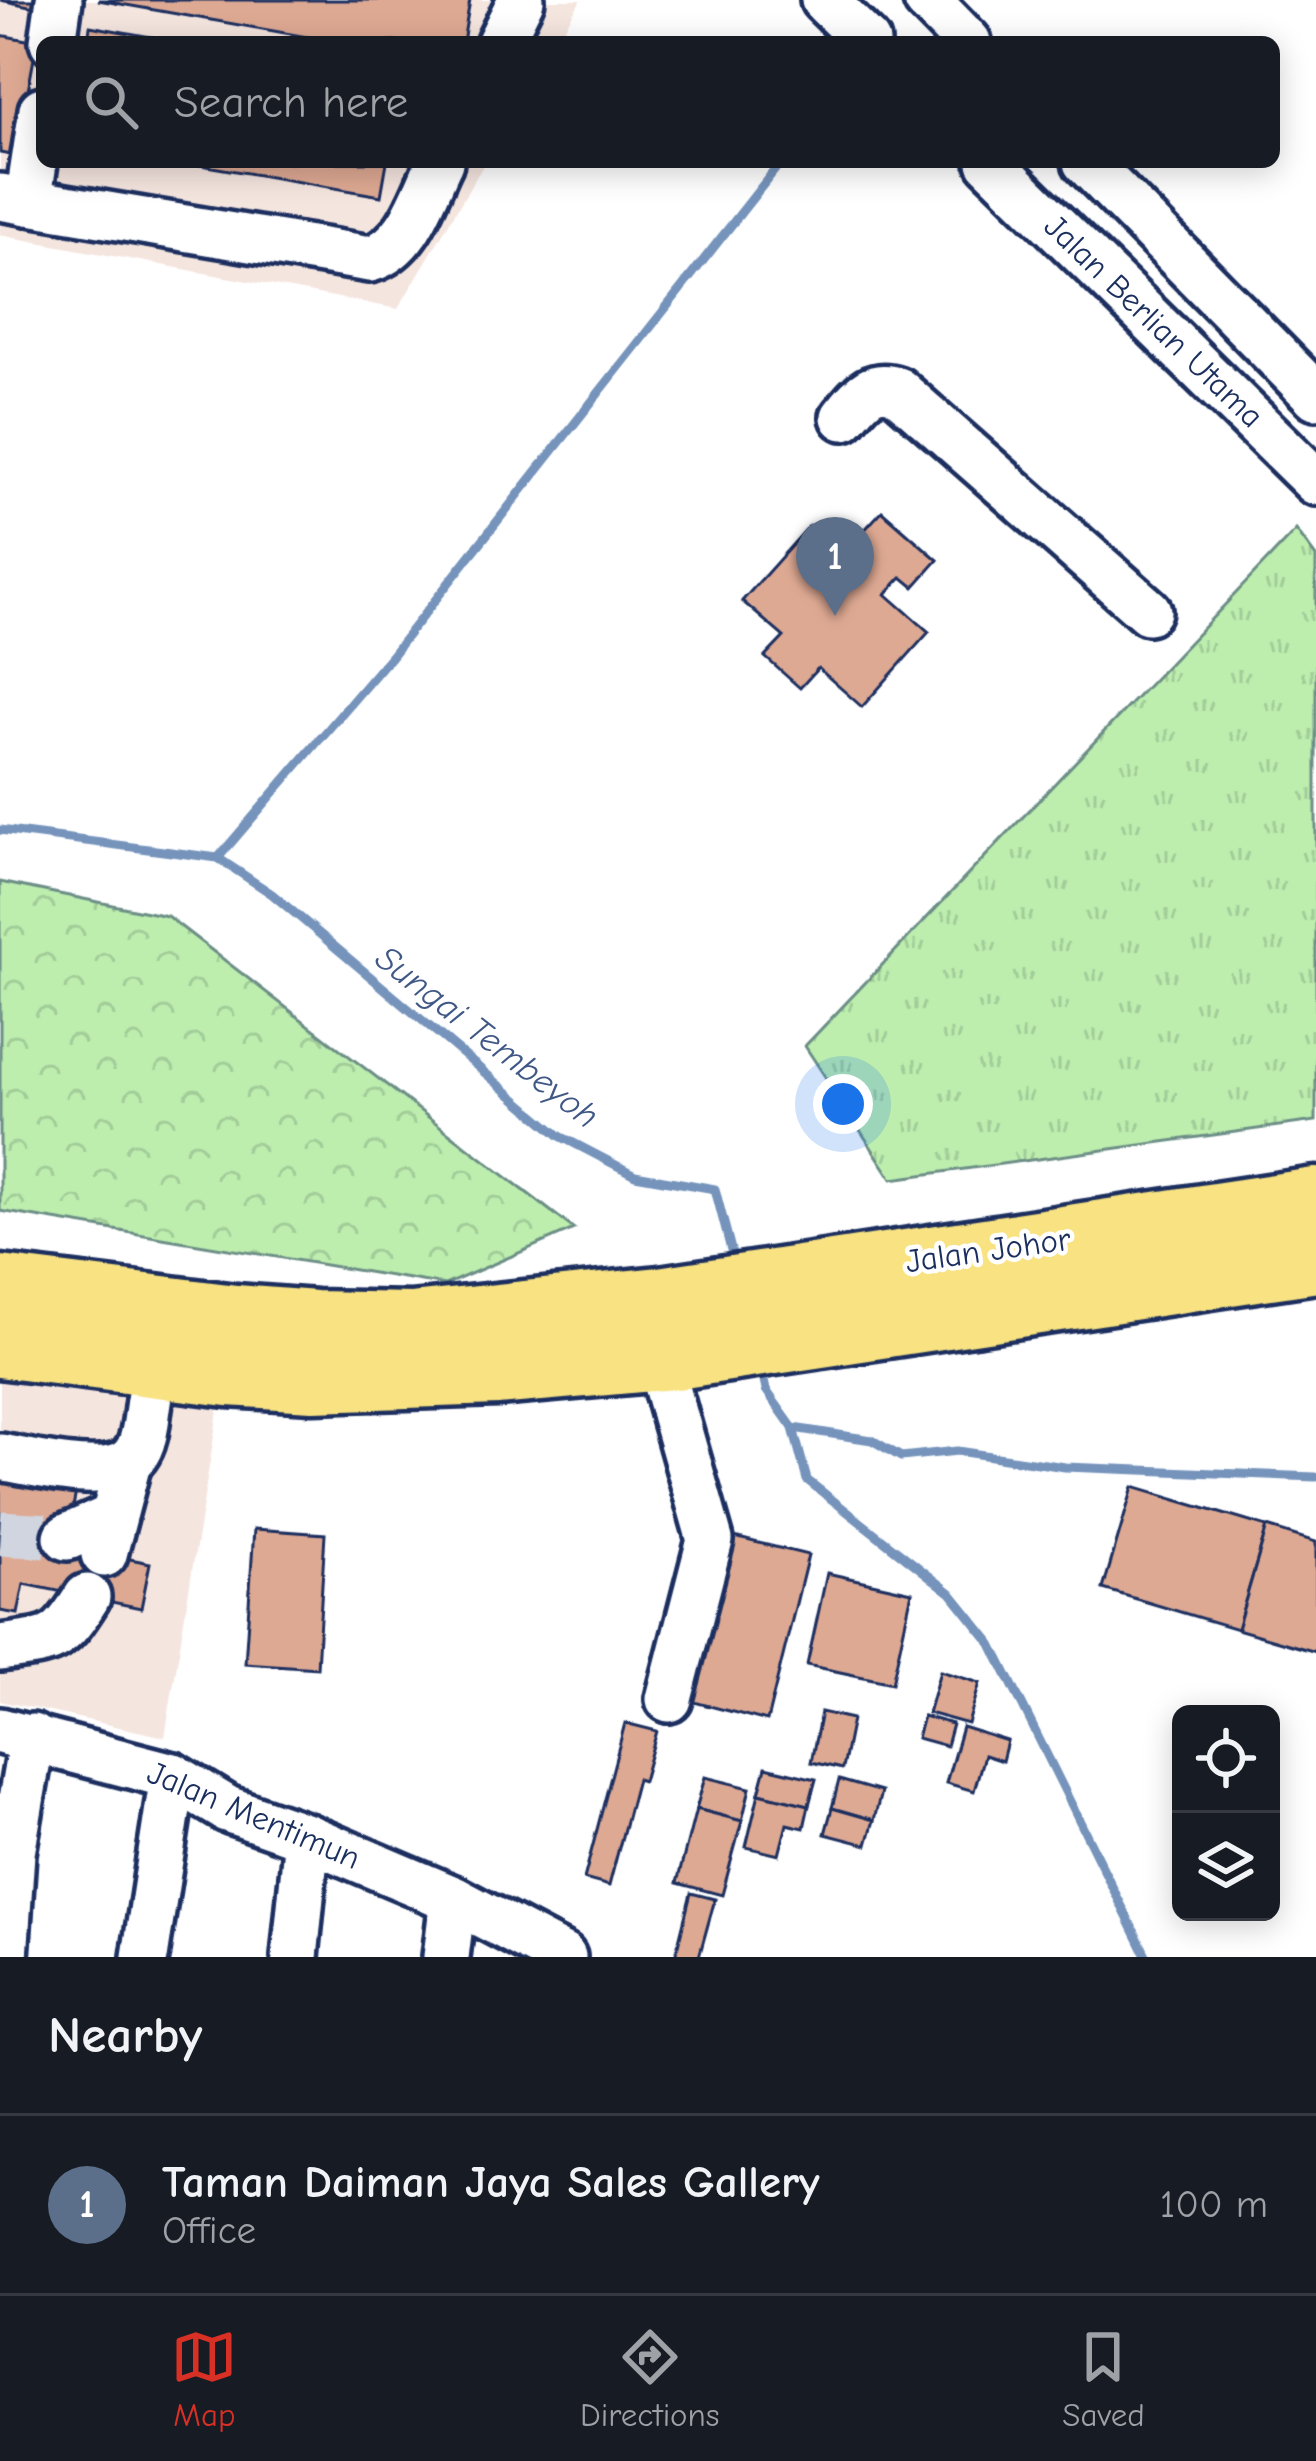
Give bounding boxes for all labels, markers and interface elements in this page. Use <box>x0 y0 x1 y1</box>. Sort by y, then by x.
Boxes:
search box <box>36 36 1280 168</box>
icon: search <box>78 69 144 135</box>
text: Search here <box>174 76 408 128</box>
street label: Jalan Berlian Utama <box>1037 207 1271 435</box>
pin: 1 <box>796 517 874 616</box>
water label: Sungai Tembeyoh <box>367 937 607 1137</box>
your location <box>813 1074 873 1134</box>
street label: Jalan Johor <box>903 1220 1073 1280</box>
map controls <box>1172 1705 1280 1921</box>
button: locate <box>1172 1705 1280 1813</box>
street label: Jalan Mentimun <box>142 1753 366 1877</box>
button: layers <box>1172 1813 1280 1921</box>
text: Nearby <box>48 2006 202 2065</box>
text: Taman Daiman Jaya Sales Gallery <box>162 2156 820 2208</box>
text: 1 <box>79 2182 95 2227</box>
text: 100 m <box>1160 2182 1268 2227</box>
text: Office <box>162 2208 256 2253</box>
tab: Map <box>171 2324 237 2434</box>
tab: Directions <box>580 2324 720 2434</box>
tab: Saved <box>1062 2324 1145 2434</box>

